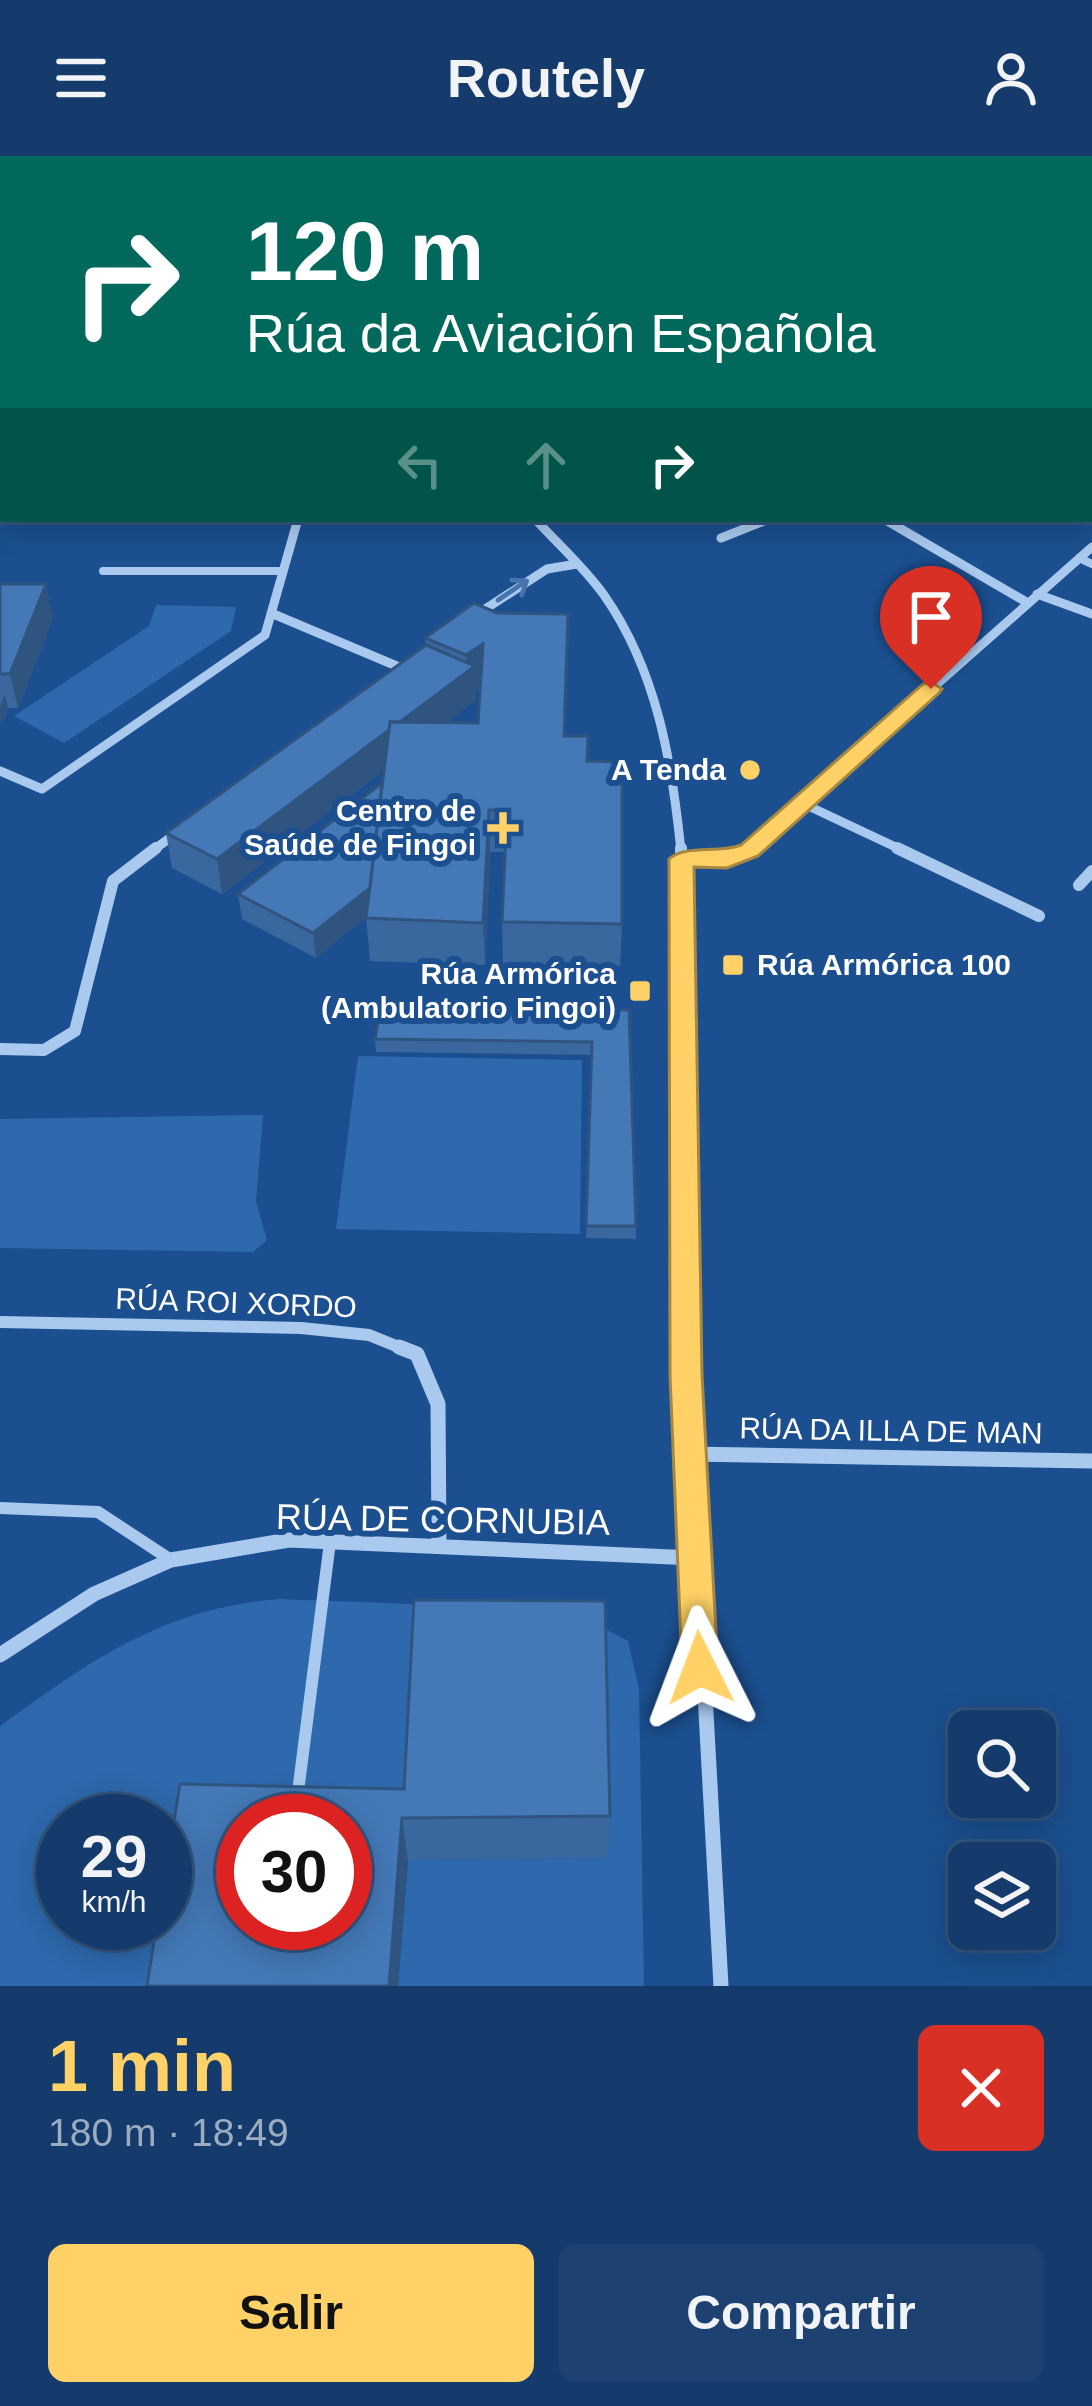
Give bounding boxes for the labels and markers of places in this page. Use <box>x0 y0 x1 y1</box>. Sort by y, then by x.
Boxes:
pin <box>880 566 982 689</box>
place label: A Tenda <box>611 753 726 786</box>
marker: A Tenda <box>737 757 763 783</box>
place label: Centro de Saúde de Fingoi <box>244 794 476 861</box>
marker: Centro de Saúde de Fingoi <box>487 812 519 844</box>
place label: Rúa Armórica 100 <box>757 948 1011 981</box>
marker: Rúa Armórica 100 <box>720 952 746 978</box>
place label: Rúa Armórica (Ambulatorio Fingoi) <box>321 957 616 1024</box>
marker: Rúa Armórica (Ambulatorio Fingoi) <box>627 978 653 1004</box>

